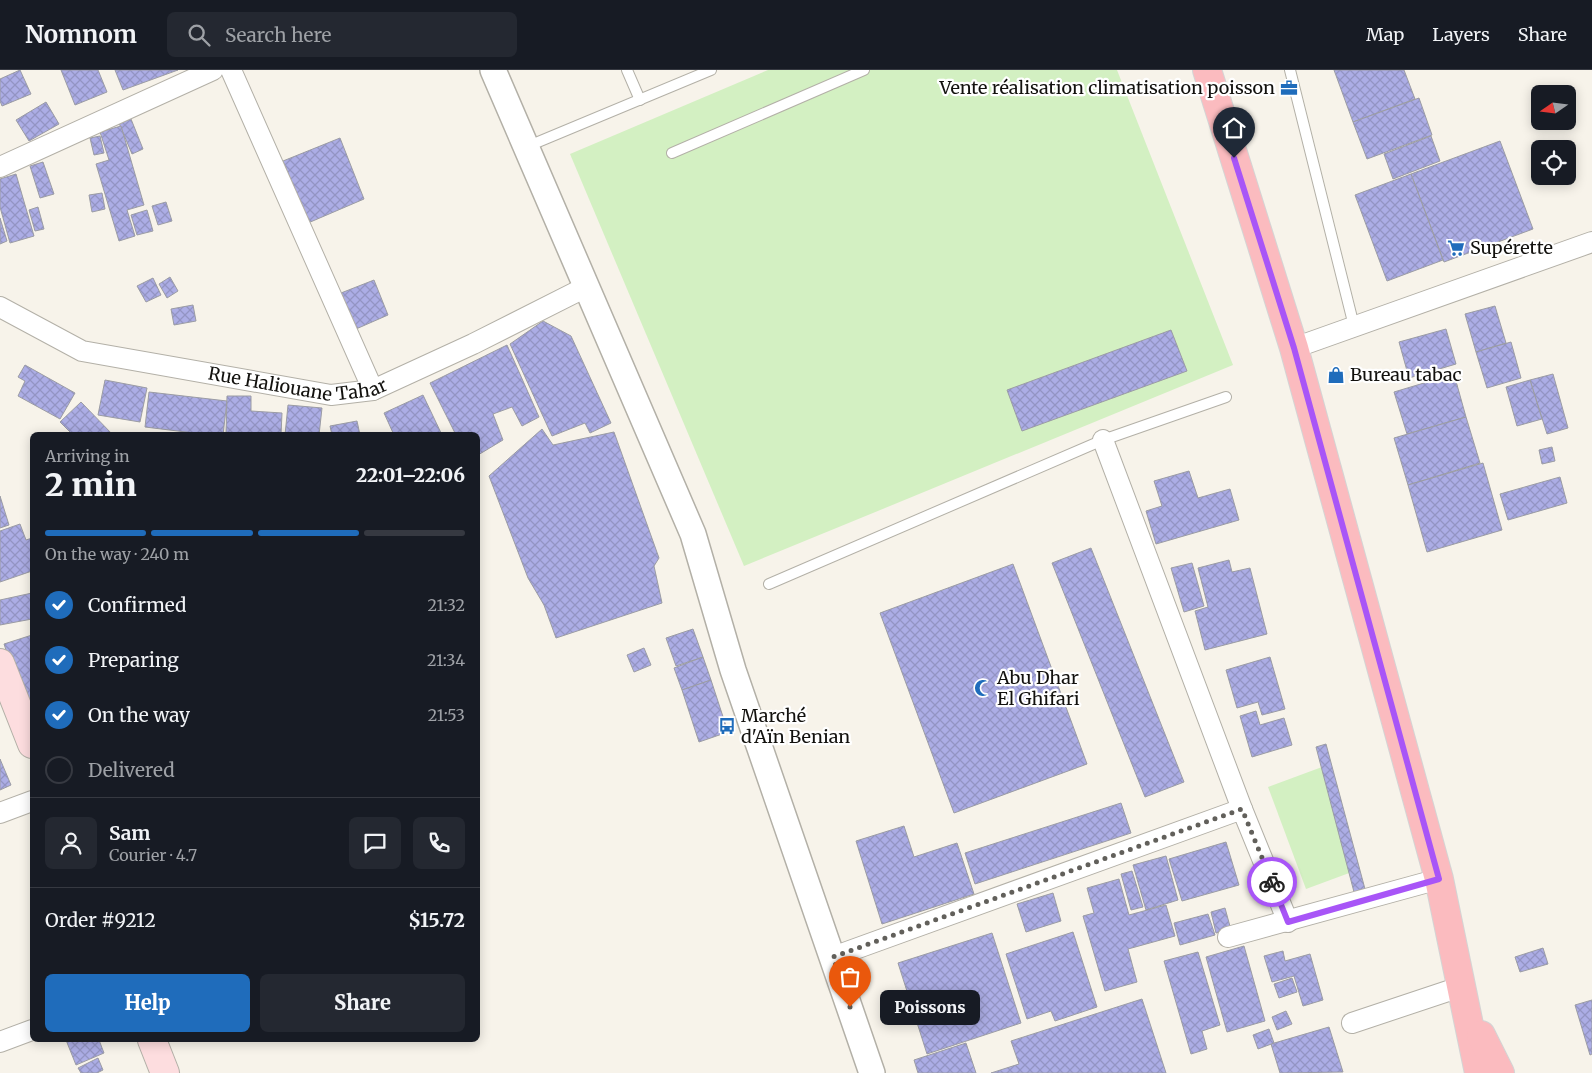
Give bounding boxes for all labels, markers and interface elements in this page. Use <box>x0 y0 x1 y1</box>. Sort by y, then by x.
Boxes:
search box <box>167 12 517 57</box>
text: Nomnom <box>25 19 137 50</box>
icon: search <box>185 21 213 49</box>
text: Search here <box>225 23 331 47</box>
text: Map <box>1366 23 1404 46</box>
text: Layers <box>1432 23 1490 46</box>
text: Share <box>1518 23 1567 46</box>
place label: Vente réalisation climatisation poisson <box>938 76 1275 99</box>
office icon: Vente réalisation climatisation poisson <box>1279 78 1299 98</box>
north arrow <box>1531 85 1576 130</box>
map controls <box>1531 85 1576 185</box>
pin <box>1213 107 1255 158</box>
icon: home <box>1220 114 1248 142</box>
button: locate <box>1531 140 1576 185</box>
place label: Supérette <box>1470 236 1553 259</box>
supermarket icon: Supérette <box>1446 238 1466 258</box>
street label: Rue Haliouane Tahar <box>206 362 391 406</box>
place label: Bureau tabac <box>1350 363 1462 386</box>
shop icon: Bureau tabac <box>1326 365 1346 385</box>
text: Arriving in <box>45 446 130 466</box>
text: 22:01–22:06 <box>356 463 465 487</box>
text: 2 min <box>45 465 137 505</box>
text: On the way · 240 m <box>45 544 189 564</box>
icon: check <box>45 591 73 619</box>
text: Confirmed <box>88 593 186 617</box>
text: 21:32 <box>428 595 465 615</box>
icon: check <box>45 646 73 674</box>
text: Preparing <box>88 648 179 672</box>
text: 21:34 <box>427 650 465 670</box>
place label: Abu Dhar El Ghifari <box>996 666 1080 710</box>
mosque icon: Abu Dhar El Ghifari <box>973 678 993 698</box>
icon: check <box>45 701 73 729</box>
text: On the way <box>88 703 190 727</box>
place label: Marché d'Aïn Benian <box>741 704 850 748</box>
text: 21:53 <box>428 705 465 725</box>
bus stop icon: Marché d'Aïn Benian <box>717 716 737 736</box>
text: Delivered <box>88 758 175 782</box>
button: person <box>45 817 97 869</box>
button: chat <box>349 817 401 869</box>
button: phone <box>413 817 465 869</box>
text: Sam <box>109 821 150 845</box>
text: Courier · 4.7 <box>109 845 197 865</box>
courier <box>1247 857 1297 907</box>
icon: bike <box>1258 868 1286 896</box>
text: Order #9212 <box>45 908 156 932</box>
text: $15.72 <box>408 908 465 932</box>
pin <box>829 956 871 1007</box>
icon: bag <box>836 963 864 991</box>
button: Help <box>45 974 250 1032</box>
button: Share <box>260 974 465 1032</box>
callout: Poissons <box>880 990 980 1024</box>
text: Poissons <box>894 997 966 1017</box>

